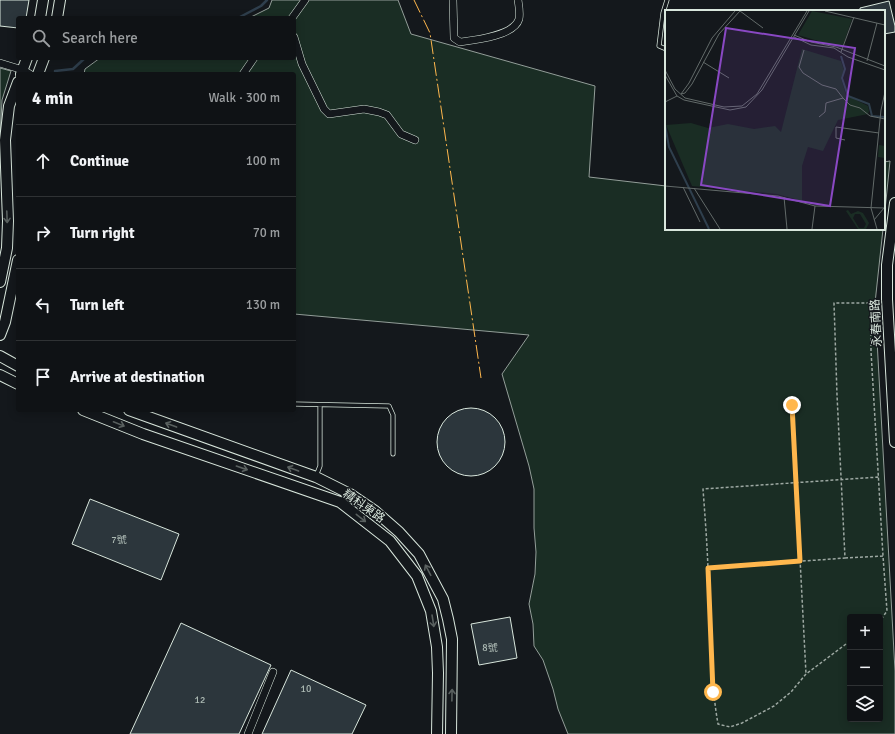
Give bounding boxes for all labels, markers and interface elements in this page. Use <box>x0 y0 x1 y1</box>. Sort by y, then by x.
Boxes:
inset map <box>665 10 885 230</box>
search box <box>16 16 296 60</box>
icon: search <box>30 27 52 49</box>
text: Search here <box>62 29 138 47</box>
text: 4 min <box>32 88 73 109</box>
text: Walk · 300 m <box>209 90 280 106</box>
icon: ahead <box>32 150 54 172</box>
text: Continue <box>70 152 129 170</box>
text: 100 m <box>246 153 280 169</box>
one-way arrow <box>4 210 11 223</box>
icon: right <box>32 222 54 244</box>
text: Turn right <box>70 224 135 242</box>
text: 70 m <box>253 225 280 241</box>
icon: left <box>32 294 54 316</box>
text: Turn left <box>70 296 124 314</box>
text: 130 m <box>246 297 280 313</box>
street label: 永春南路 <box>868 299 885 347</box>
icon: arrive <box>32 366 54 388</box>
text: Arrive at destination <box>70 368 205 386</box>
route end <box>783 396 801 414</box>
one-way arrow <box>166 420 178 428</box>
one-way arrow <box>113 421 125 429</box>
one-way arrow <box>235 465 248 472</box>
one-way arrow <box>287 465 300 472</box>
street label: 精科東路 <box>340 486 388 526</box>
one-way arrow <box>355 513 366 522</box>
house number: 7號 <box>111 534 127 546</box>
one-way arrow <box>424 564 431 576</box>
one-way arrow <box>429 614 437 627</box>
map controls <box>847 614 883 722</box>
button: + <box>847 614 883 650</box>
house number: 8號 <box>482 642 498 654</box>
button: − <box>847 650 883 686</box>
house number: 10 <box>301 683 311 695</box>
route start <box>704 683 722 701</box>
button: layers <box>847 686 883 722</box>
one-way arrow <box>448 689 456 702</box>
house number: 12 <box>195 694 205 706</box>

